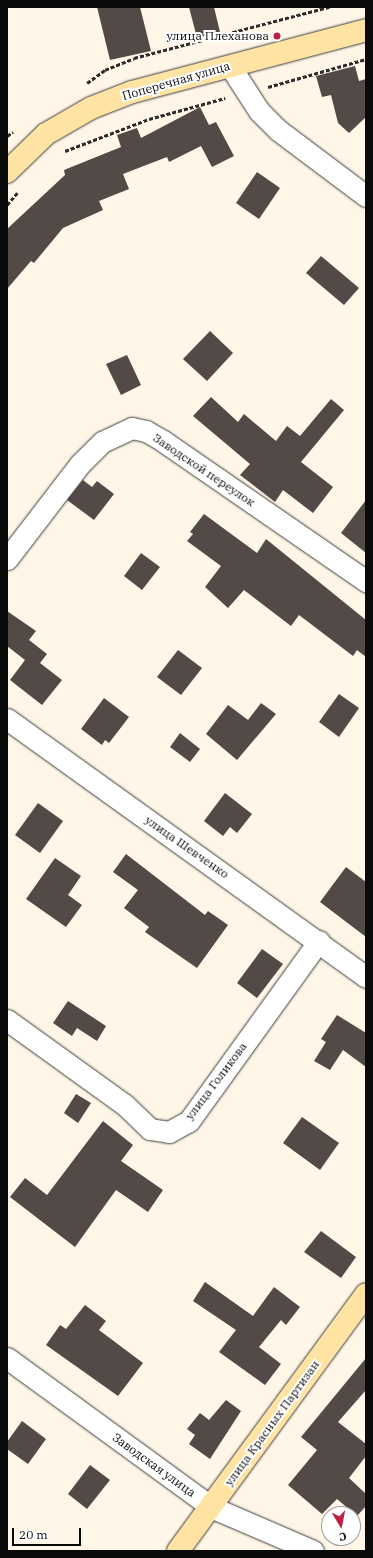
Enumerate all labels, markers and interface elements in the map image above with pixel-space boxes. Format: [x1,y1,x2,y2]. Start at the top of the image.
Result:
place label: улица Плеханова [166,29,269,43]
marker: улица Плеханова [272,31,282,41]
street label: Поперечная улица [120,59,232,103]
street label: Заводской переулок [150,431,258,509]
street label: улица Шевченко [142,813,232,881]
street label: улица Голикова [182,1039,250,1123]
street label: улица Красных Партизан [222,1357,322,1489]
street label: Заводская улица [110,1430,198,1500]
north arrow [321,1506,361,1546]
scale bar [14,1520,83,1546]
text: 20 m [19,1527,48,1542]
text: С [338,1529,348,1544]

